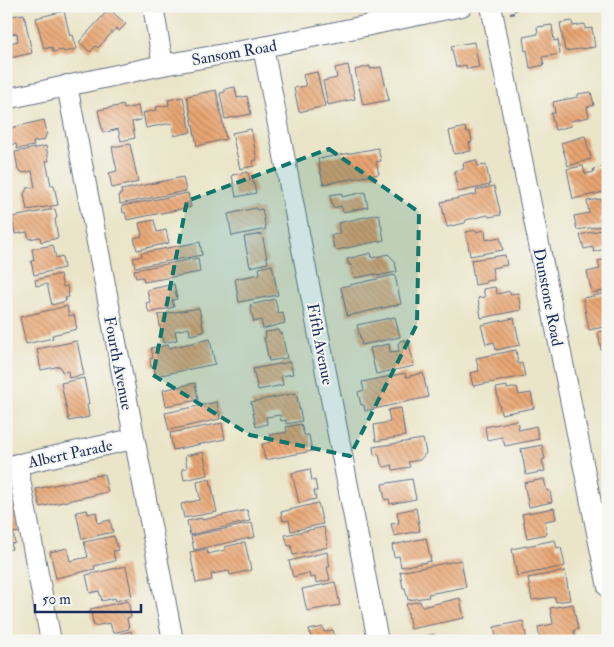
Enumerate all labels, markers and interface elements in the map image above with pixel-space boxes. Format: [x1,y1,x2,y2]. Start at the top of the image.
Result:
street label: Sansom Road [190,36,278,70]
street label: Dunstone Road [529,246,567,348]
street label: Fifth Avenue [302,302,338,387]
street label: Fourth Avenue [99,315,137,412]
street label: Albert Parade [25,435,115,473]
scale bar [35,582,141,614]
text: 50 m [42,590,71,609]

